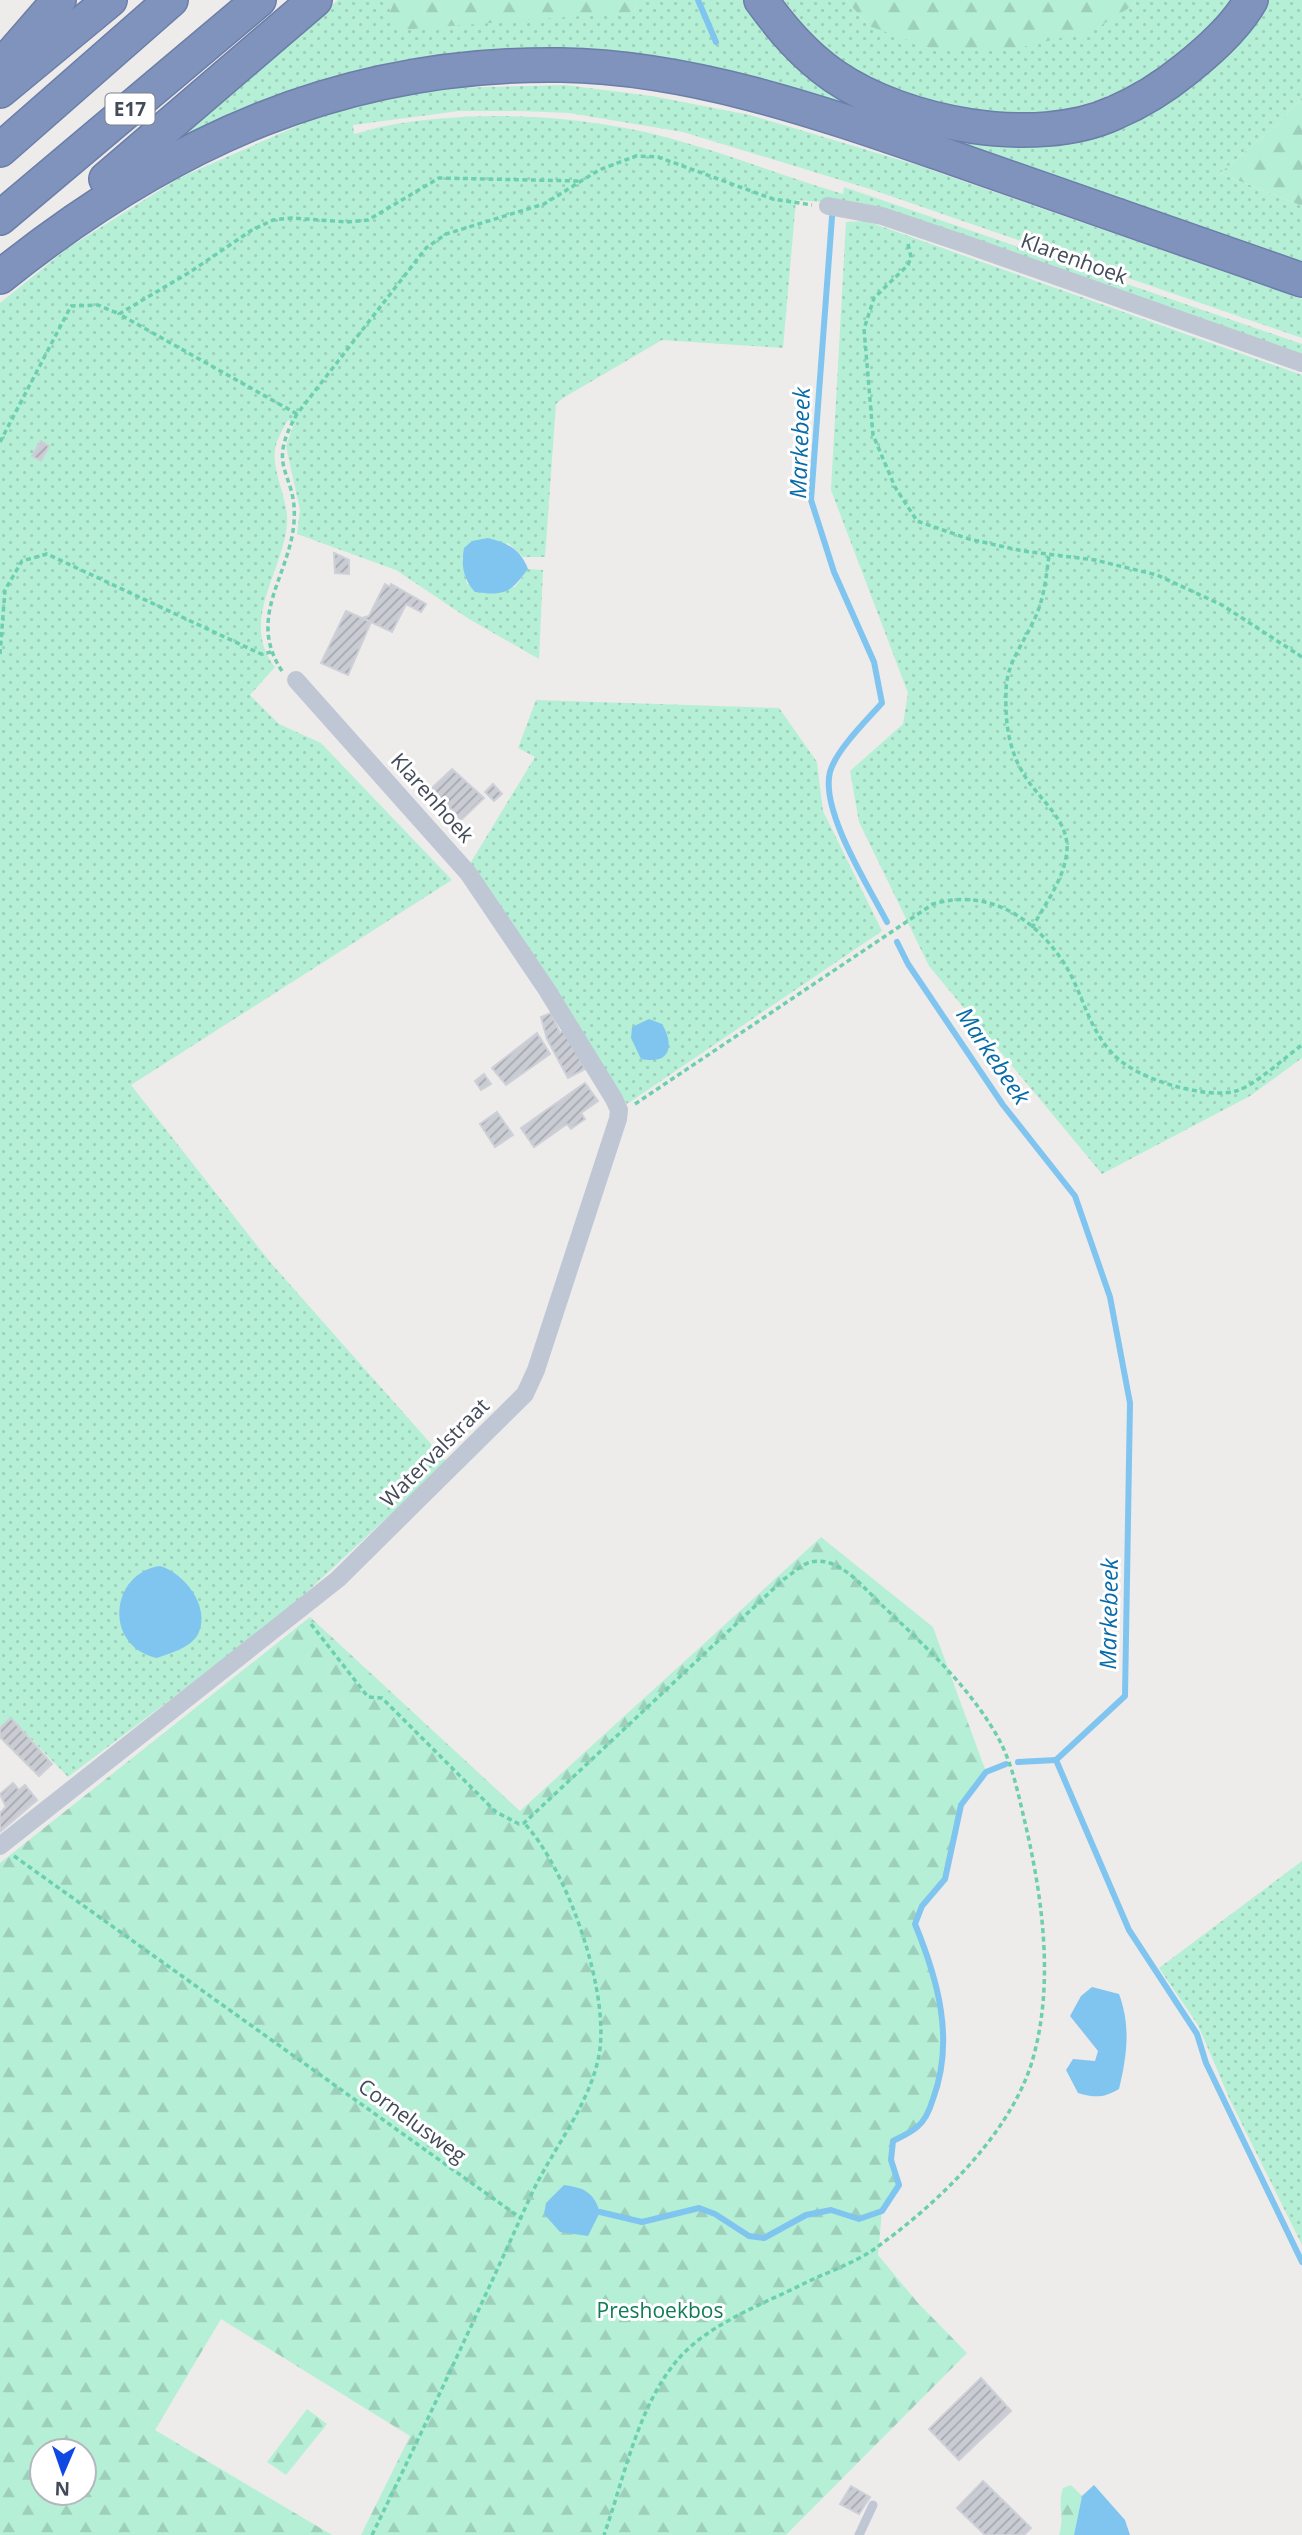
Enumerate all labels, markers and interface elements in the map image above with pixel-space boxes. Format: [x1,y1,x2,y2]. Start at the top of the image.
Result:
road number: E17 [106,94,154,124]
street label: Klarenhoek [1017,226,1131,290]
water label: Markebeek [781,386,817,499]
street label: Klarenhoek [385,747,480,848]
water label: Markebeek [949,1000,1039,1111]
street label: Watervalstraat [374,1392,495,1513]
water label: Markebeek [1091,1557,1125,1670]
street label: Cornelusweg [353,2072,472,2169]
park label: Preshoekbos [597,2296,723,2324]
north arrow [28,2437,98,2507]
text: N [54,2476,71,2502]

